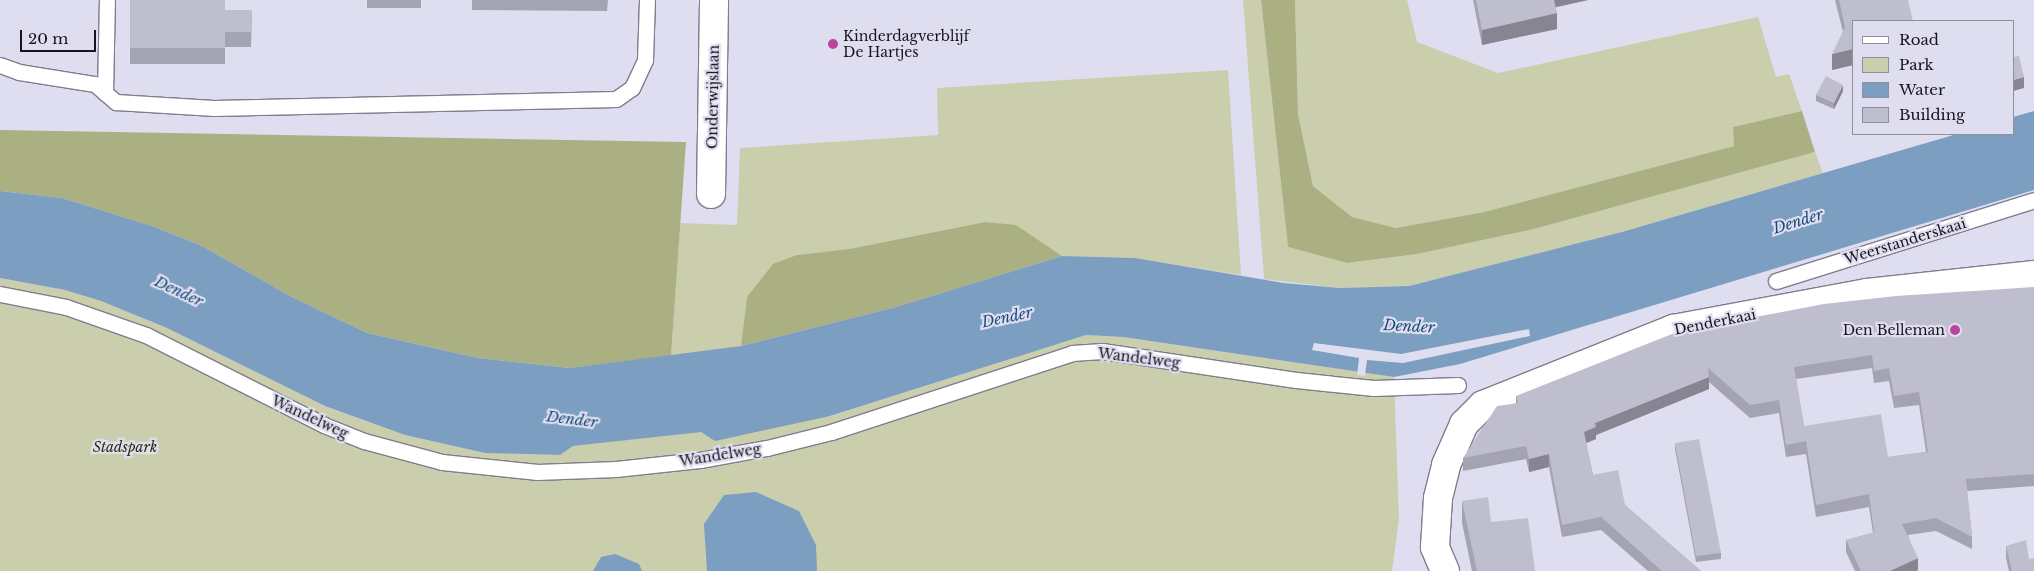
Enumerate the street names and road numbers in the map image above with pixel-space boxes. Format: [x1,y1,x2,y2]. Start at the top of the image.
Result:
street label: Onderwijslaan [704,45,722,149]
street label: Weerstanderskaai [1842,214,1968,268]
street label: Denderkaai [1673,306,1757,338]
street label: Wandelweg [1097,345,1181,371]
street label: Wandelweg [269,392,351,442]
street label: Wandelweg [678,440,762,470]

